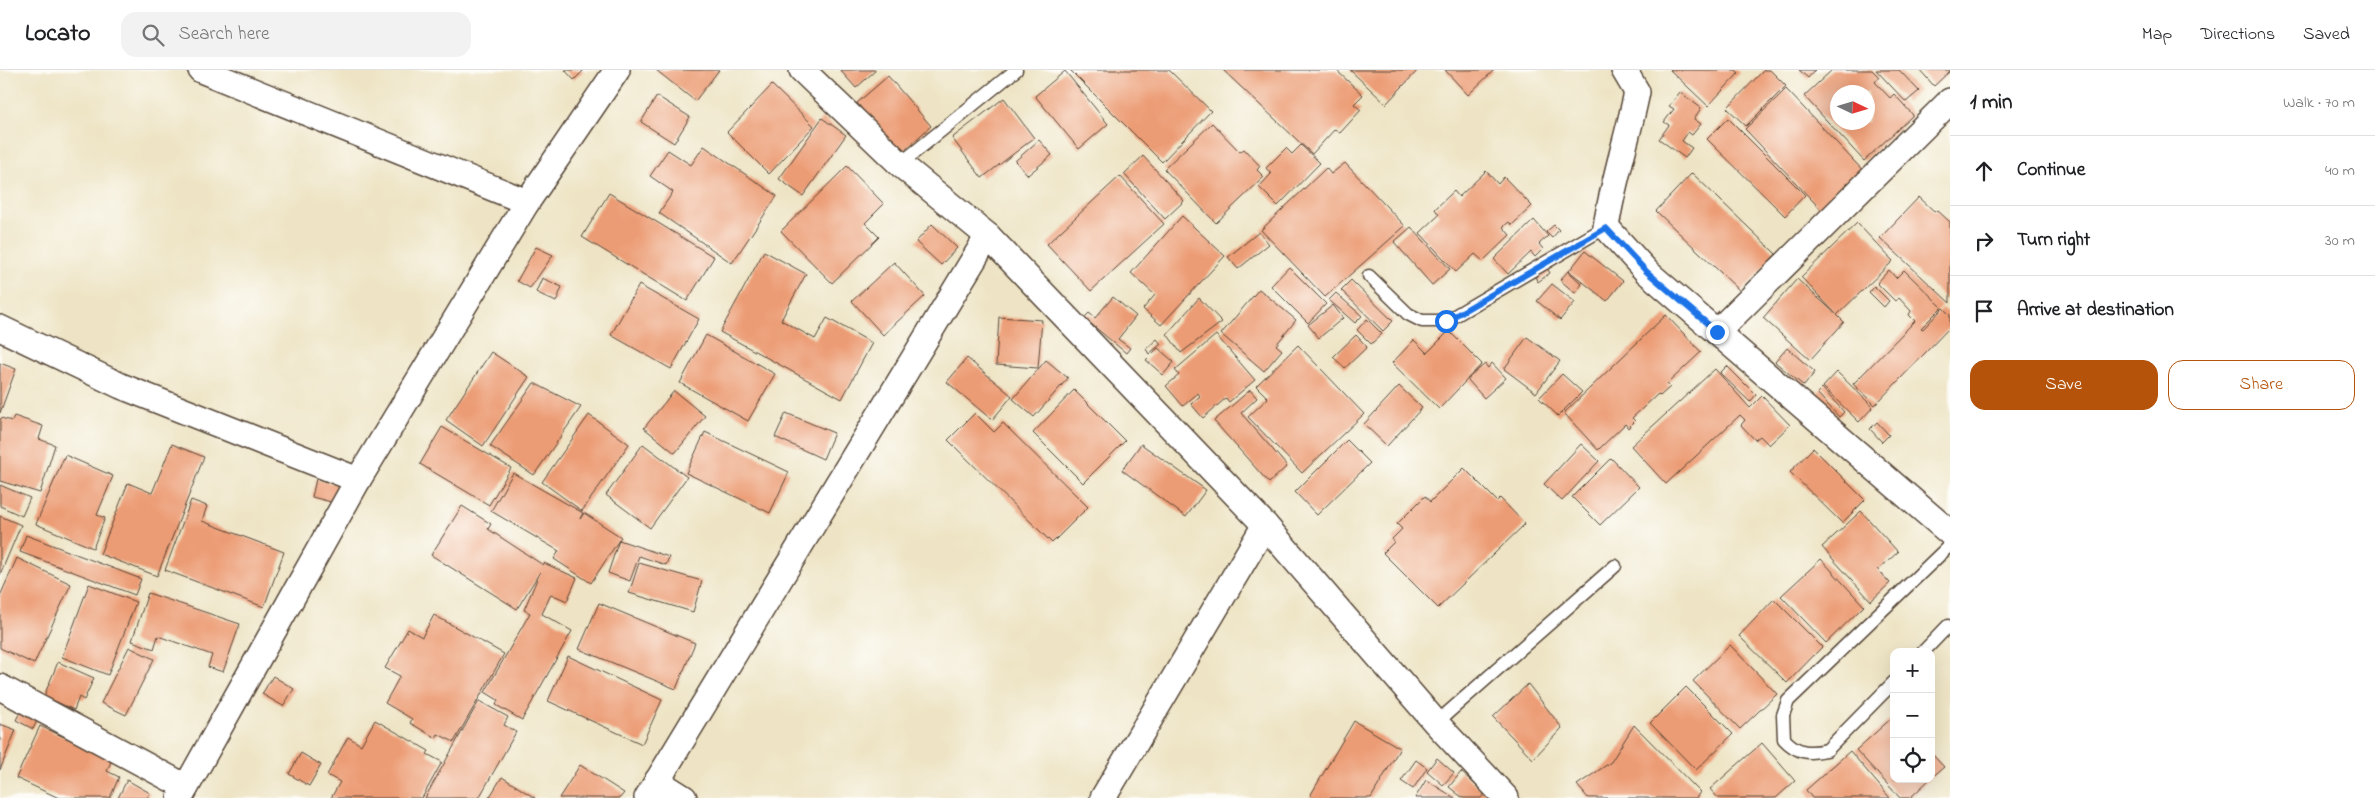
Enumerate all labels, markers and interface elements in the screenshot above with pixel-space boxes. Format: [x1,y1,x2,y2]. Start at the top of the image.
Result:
search box [121,12,471,57]
text: Locato [25,17,91,52]
icon: search [139,21,167,49]
text: Search here [179,21,270,48]
text: Map [2142,22,2172,48]
text: Directions [2200,22,2275,48]
text: Saved [2303,22,2350,48]
north arrow [1830,85,1875,130]
text: 1 min [1970,88,2012,118]
text: Walk · 70 m [2283,91,2355,115]
icon: ahead [1970,157,1998,185]
text: Continue [2017,157,2085,184]
text: 40 m [2325,159,2355,183]
icon: right [1970,227,1998,255]
text: Turn right [2017,227,2090,254]
text: 30 m [2325,229,2355,253]
icon: arrive [1970,297,1998,325]
text: Arrive at destination [2017,297,2174,324]
route start [1435,310,1458,333]
route end [1706,321,1729,344]
button: Save [1970,360,2158,410]
button: Share [2168,360,2355,410]
map controls [1890,648,1935,783]
button: + [1890,648,1935,693]
button: − [1890,693,1935,738]
button: locate [1890,738,1935,783]

